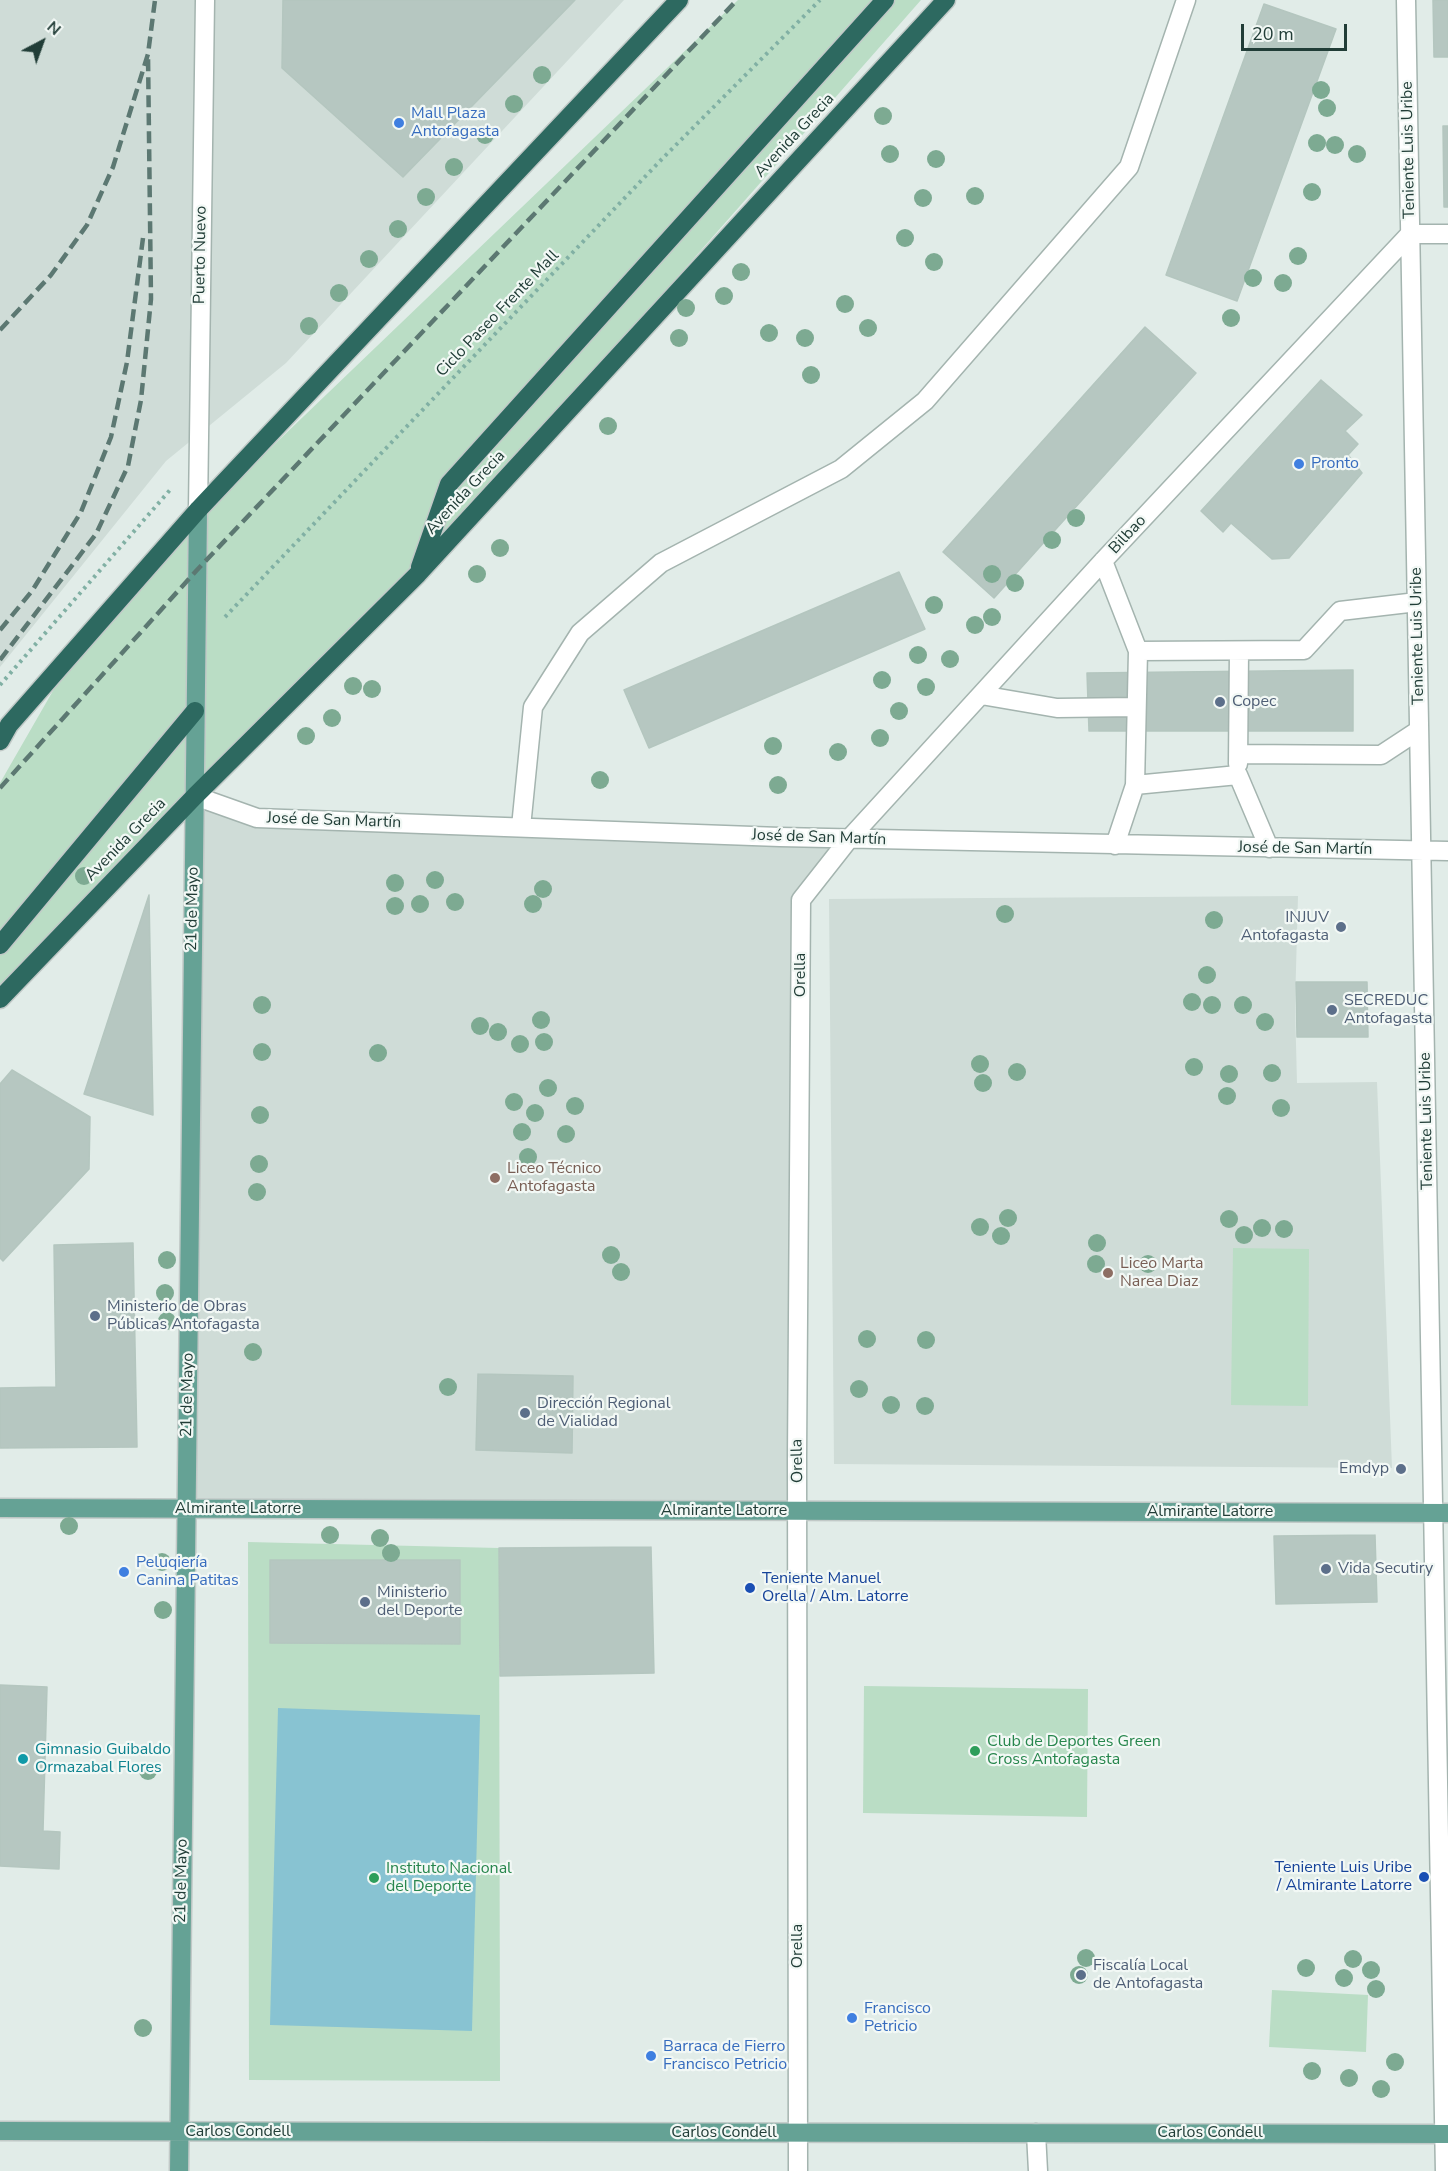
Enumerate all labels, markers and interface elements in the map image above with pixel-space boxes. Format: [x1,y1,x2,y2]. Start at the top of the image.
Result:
north arrow [12,12,72,72]
scale bar [1244,12,1350,50]
text: N [42,16,66,41]
text: 20 m [1252,22,1294,46]
street label: Teniente Luis Uribe [1398,81,1420,219]
street label: Avenida Grecia [751,90,839,182]
place label: Mall Plaza Antofagasta [411,104,499,142]
marker: Mall Plaza Antofagasta [392,116,406,130]
street label: Puerto Nuevo [191,206,211,304]
street label: Ciclo Paseo Frente Mall [433,247,563,381]
street label: Avenida Grecia [422,447,510,539]
place label: Pronto [1311,454,1359,474]
marker: Pronto [1292,457,1306,471]
street label: Bilbao [1105,512,1151,558]
street label: Teniente Luis Uribe [1407,567,1429,705]
place label: Copec [1232,692,1276,712]
marker: Copec [1213,695,1227,709]
street label: Avenida Grecia [82,795,170,885]
street label: José de San Martín [266,809,402,833]
street label: José de San Martín [751,826,887,850]
street label: José de San Martín [1238,838,1372,860]
street label: 21 de Mayo [183,867,203,951]
place label: INJUV Antofagasta [1241,908,1329,946]
marker: INJUV Antofagasta [1334,920,1348,934]
street label: Orella [791,953,811,997]
place label: SECREDUC Antofagasta [1344,991,1432,1029]
marker: SECREDUC Antofagasta [1325,1003,1339,1017]
street label: Teniente Luis Uribe [1416,1052,1438,1190]
place label: Liceo Técnico Antofagasta [507,1159,601,1197]
marker: Liceo Técnico Antofagasta [488,1171,502,1185]
place label: Liceo Marta Narea Diaz [1120,1254,1204,1292]
marker: Liceo Marta Narea Diaz [1101,1266,1115,1280]
place label: Ministerio de Obras Públicas Antofagasta [107,1297,260,1335]
marker: Ministerio de Obras Públicas Antofagasta [88,1309,102,1323]
street label: 21 de Mayo [178,1353,198,1437]
place label: Dirección Regional de Vialidad [537,1394,671,1432]
marker: Dirección Regional de Vialidad [518,1406,532,1420]
street label: Orella [788,1439,808,1483]
place label: Emdyp [1339,1459,1389,1479]
marker: Emdyp [1394,1462,1408,1476]
street label: Almirante Latorre [175,1499,301,1519]
street label: Almirante Latorre [661,1501,787,1521]
street label: Almirante Latorre [1147,1502,1273,1522]
place label: Peluqiería Canina Patitas [136,1553,239,1591]
place label: Vida Secutiry [1338,1559,1433,1579]
marker: Vida Secutiry [1319,1562,1333,1576]
marker: Peluqiería Canina Patitas [117,1565,131,1579]
place label: Teniente Manuel Orella / Alm. Latorre [762,1569,908,1607]
marker: Teniente Manuel Orella / Alm. Latorre [743,1581,757,1595]
place label: Ministerio del Deporte [377,1583,462,1621]
marker: Ministerio del Deporte [358,1595,372,1609]
place label: Club de Deportes Green Cross Antofagasta [987,1732,1161,1770]
place label: Gimnasio Guibaldo Ormazabal Flores [35,1740,171,1778]
marker: Club de Deportes Green Cross Antofagasta [968,1744,982,1758]
marker: Gimnasio Guibaldo Ormazabal Flores [16,1752,30,1766]
street label: 21 de Mayo [172,1839,192,1923]
place label: Teniente Luis Uribe / Almirante Latorre [1275,1858,1412,1896]
place label: Instituto Nacional del Deporte [386,1859,512,1897]
marker: Teniente Luis Uribe / Almirante Latorre [1417,1870,1431,1884]
marker: Instituto Nacional del Deporte [367,1871,381,1885]
street label: Orella [788,1924,808,1968]
place label: Fiscalía Local de Antofagasta [1093,1956,1203,1994]
marker: Fiscalía Local de Antofagasta [1074,1968,1088,1982]
place label: Francisco Petricio [864,1999,931,2037]
marker: Francisco Petricio [845,2011,859,2025]
place label: Barraca de Fierro Francisco Petricio [663,2037,787,2075]
marker: Barraca de Fierro Francisco Petricio [644,2049,658,2063]
street label: Carlos Condell [185,2122,291,2142]
street label: Carlos Condell [671,2123,777,2143]
street label: Carlos Condell [1157,2123,1263,2143]

